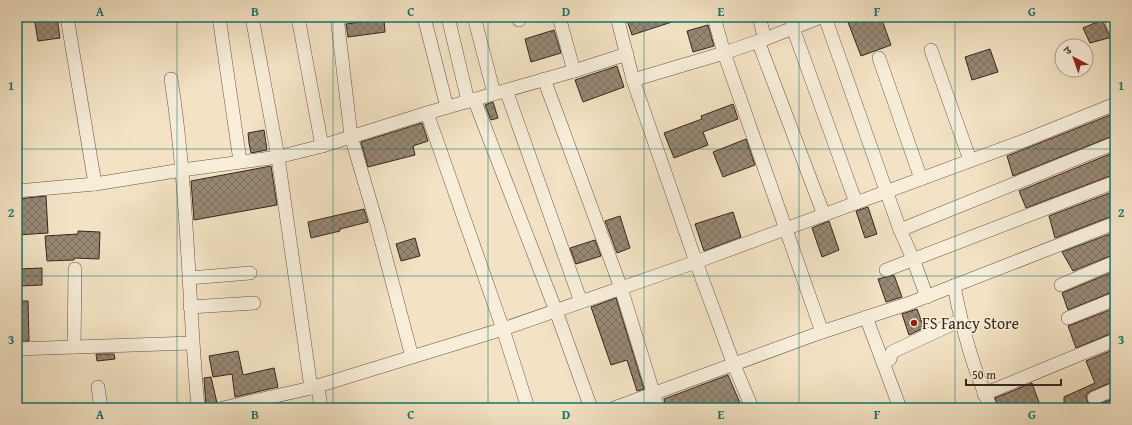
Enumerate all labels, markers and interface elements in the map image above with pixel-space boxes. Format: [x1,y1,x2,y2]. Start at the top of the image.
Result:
text: A [96,2,105,21]
text: B [251,2,259,21]
text: C [407,2,415,21]
text: D [562,2,570,21]
text: E [718,2,725,21]
text: F [874,2,881,21]
text: G [1028,2,1036,21]
north arrow [1054,38,1094,78]
text: उ [1059,42,1076,59]
text: 1 [8,76,14,95]
text: 1 [1118,76,1124,95]
text: 2 [8,203,15,222]
text: 2 [1118,203,1125,222]
place label: FS Fancy Store [922,311,1019,335]
marker: FS Fancy Store [909,318,919,328]
text: 3 [8,330,14,349]
text: 3 [1118,330,1124,349]
scale bar [966,361,1061,387]
text: 50 m [972,366,996,383]
text: A [96,405,105,424]
text: B [251,405,259,424]
text: C [407,405,415,424]
text: D [562,405,570,424]
text: E [718,405,725,424]
text: F [874,405,881,424]
text: G [1028,405,1036,424]

